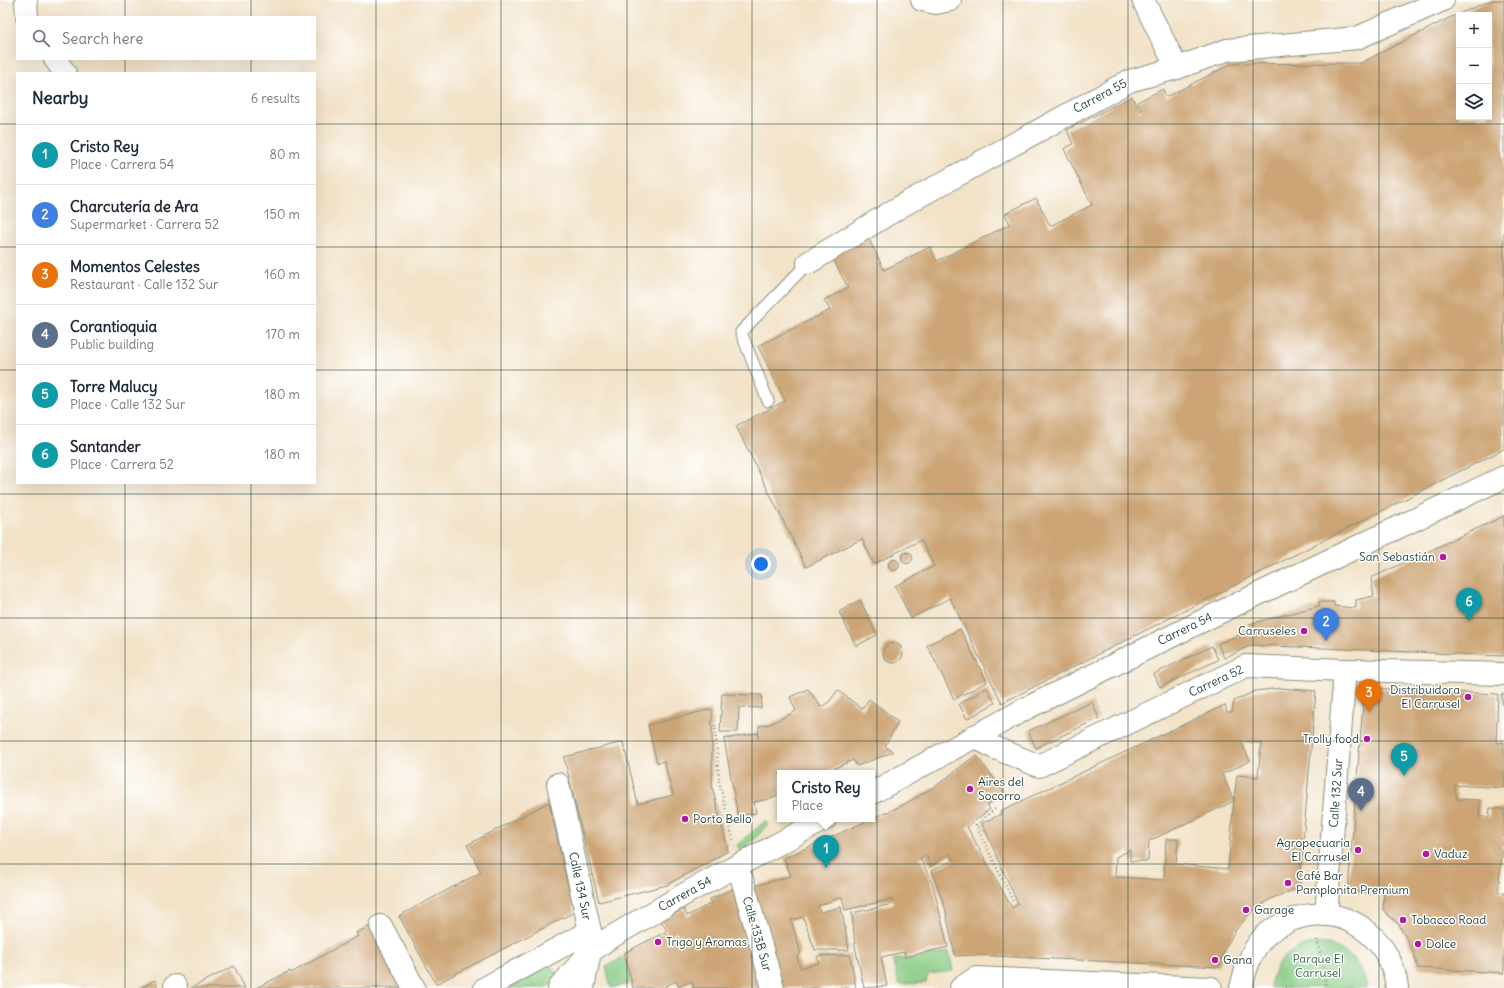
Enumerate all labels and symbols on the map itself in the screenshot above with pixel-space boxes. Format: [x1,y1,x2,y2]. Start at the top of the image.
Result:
street label: Carrera 55 [1070,75,1129,116]
place label: San Sebastián [1359,549,1435,564]
marker: San Sebastián [1438,552,1448,562]
your location [751,554,771,574]
pin: 6 [1456,588,1482,621]
pin: 2 [1313,608,1339,641]
street label: Carrera 54 [1155,609,1215,648]
place label: Carruseles [1238,623,1296,638]
marker: Carruseles [1299,626,1309,636]
street label: Carrera 52 [1186,661,1246,700]
pin: 3 [1356,679,1382,712]
place label: Distribuidora El Carrusel [1390,682,1460,711]
marker: Distribuidora El Carrusel [1463,692,1473,702]
place label: Trolly food [1303,731,1359,746]
marker: Trolly food [1362,734,1372,744]
pin: 5 [1391,743,1417,776]
street label: Calle 132 Sur [1326,758,1345,828]
place label: Aires del Socorro [978,774,1024,803]
pin: 4 [1348,778,1374,811]
marker: Aires del Socorro [965,784,975,794]
place label: Porto Bello [693,811,752,826]
marker: Porto Bello [680,814,690,824]
pin: 1 [813,835,839,868]
place label: Agropecuaría El Carrusel [1276,835,1350,864]
marker: Agropecuaría El Carrusel [1353,845,1363,855]
place label: Vaduz [1434,846,1468,861]
marker: Vaduz [1421,849,1431,859]
street label: Calle 134 Sur [566,850,595,921]
place label: Café Bar Pamplonita Premium [1296,868,1409,897]
street label: Carrera 54 [655,873,714,914]
marker: Café Bar Pamplonita Premium [1283,878,1293,888]
street label: Calle 133B Sur [740,895,775,973]
place label: Garage [1254,902,1294,917]
marker: Garage [1241,905,1251,915]
place label: Tobacco Road [1411,912,1486,927]
marker: Tobacco Road [1398,915,1408,925]
place label: Trigo y Aromas [666,934,747,949]
place label: Dolce [1426,936,1456,951]
marker: Trigo y Aromas [653,937,663,947]
marker: Dolce [1413,939,1423,949]
park label: Parque El Carrusel [1292,951,1344,980]
place label: Gana [1223,952,1252,967]
marker: Gana [1210,955,1220,965]

